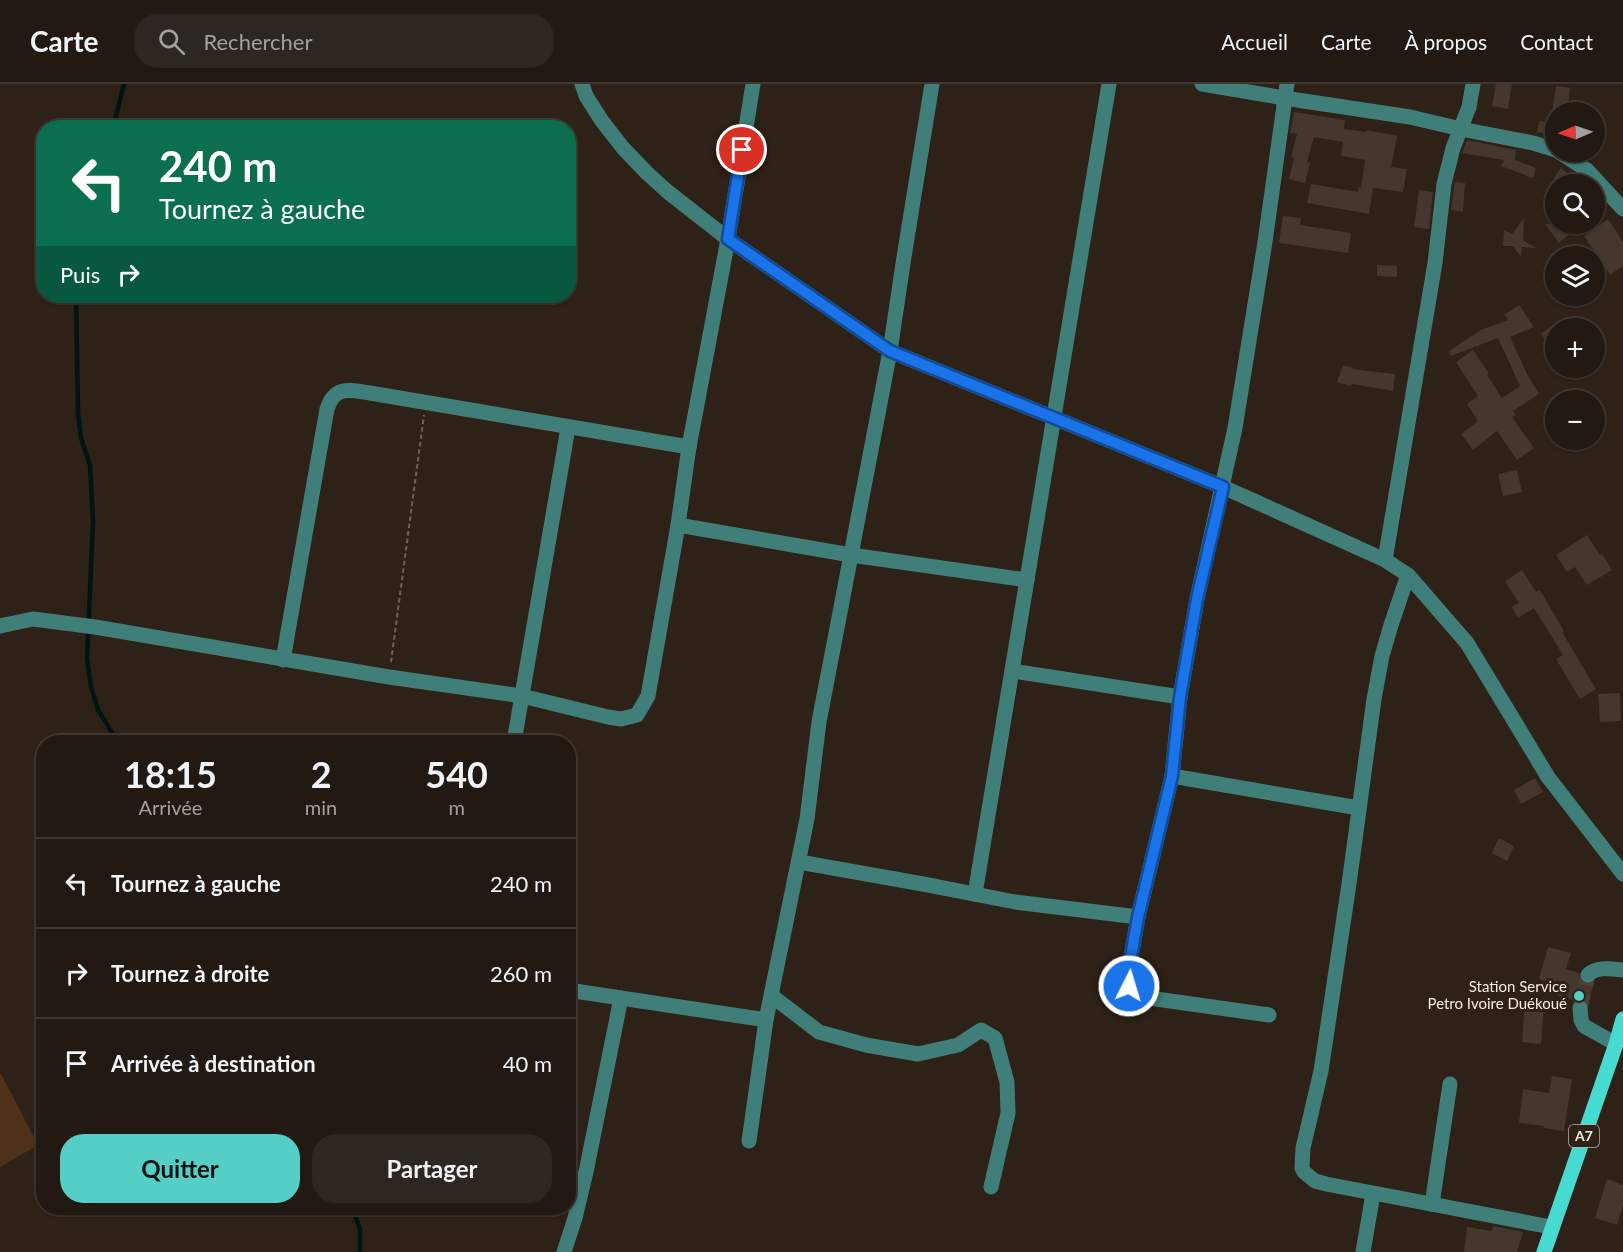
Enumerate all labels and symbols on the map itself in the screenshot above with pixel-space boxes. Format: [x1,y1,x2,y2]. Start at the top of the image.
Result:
north arrow [1545,102,1605,162]
pin [716,124,767,175]
position arrow [1097,954,1161,1018]
place label: Station Service Petro Ivoire Duékoué [1428,977,1567,1012]
marker: Station Service Petro Ivoire Duékoué [1572,989,1586,1003]
road number: A7 [1569,1125,1599,1147]

